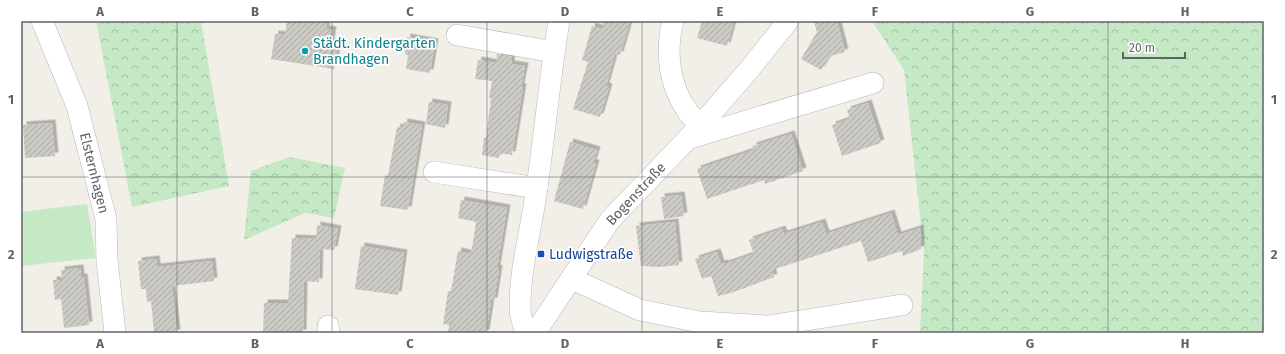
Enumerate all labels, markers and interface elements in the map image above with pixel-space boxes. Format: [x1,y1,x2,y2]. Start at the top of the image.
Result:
text: A [95,4,104,19]
text: B [251,4,259,19]
text: C [406,4,414,19]
text: D [561,4,570,19]
text: E [717,4,724,19]
text: F [872,4,879,19]
text: G [1026,4,1034,19]
text: H [1181,4,1189,19]
scale bar [1123,34,1185,60]
place label: Städt. Kindergarten Brandhagen [313,35,436,68]
text: 20 m [1129,41,1155,55]
marker: Städt. Kindergarten Brandhagen [300,46,310,56]
text: 1 [8,92,14,107]
text: 1 [1271,92,1277,107]
street label: Elsternhagen [76,131,112,215]
street label: Bogenstraße [603,159,669,229]
place label: Ludwigstraße [549,246,634,263]
text: 2 [8,247,15,262]
text: 2 [1271,247,1278,262]
marker: Ludwigstraße [536,249,546,259]
text: A [95,336,104,351]
text: B [251,336,259,351]
text: C [406,336,414,351]
text: D [561,336,570,351]
text: E [717,336,724,351]
text: F [872,336,879,351]
text: G [1026,336,1034,351]
text: H [1181,336,1189,351]

